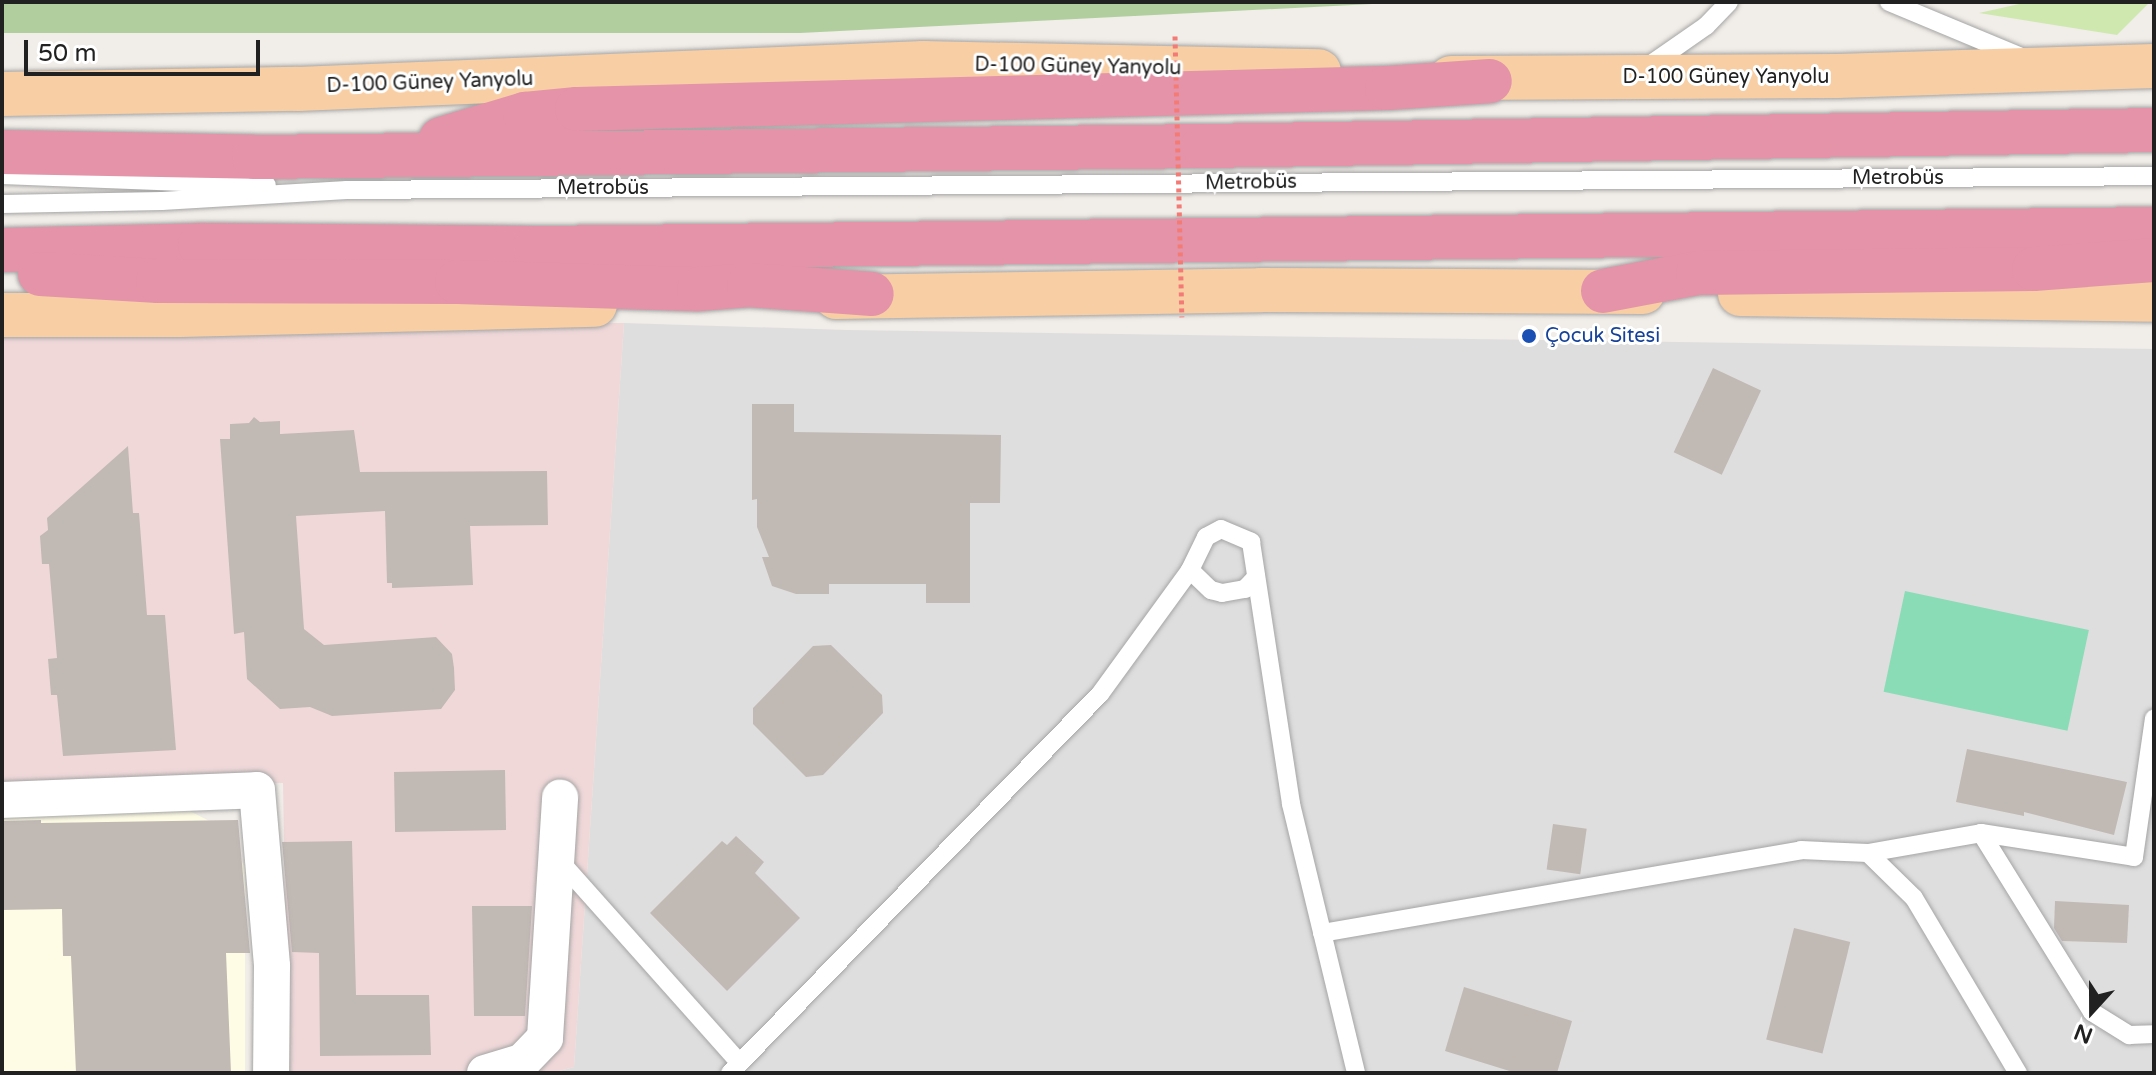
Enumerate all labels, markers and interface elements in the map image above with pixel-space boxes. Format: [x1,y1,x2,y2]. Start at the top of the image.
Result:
scale bar [28,24,264,74]
text: 50 m [38,39,96,68]
street label: D-100 Güney Yanyolu [974,53,1182,81]
street label: D-100 Güney Yanyolu [1622,65,1830,89]
street label: D-100 Güney Yanyolu [326,67,534,99]
street label: Metrobüs [1852,166,1944,190]
street label: Metrobüs [1205,170,1297,196]
street label: Metrobüs [557,176,649,200]
place label: Çocuk Sitesi [1545,324,1660,348]
marker: Çocuk Sitesi [1520,327,1538,345]
north arrow [2052,971,2132,1051]
text: N [2070,1018,2096,1049]

